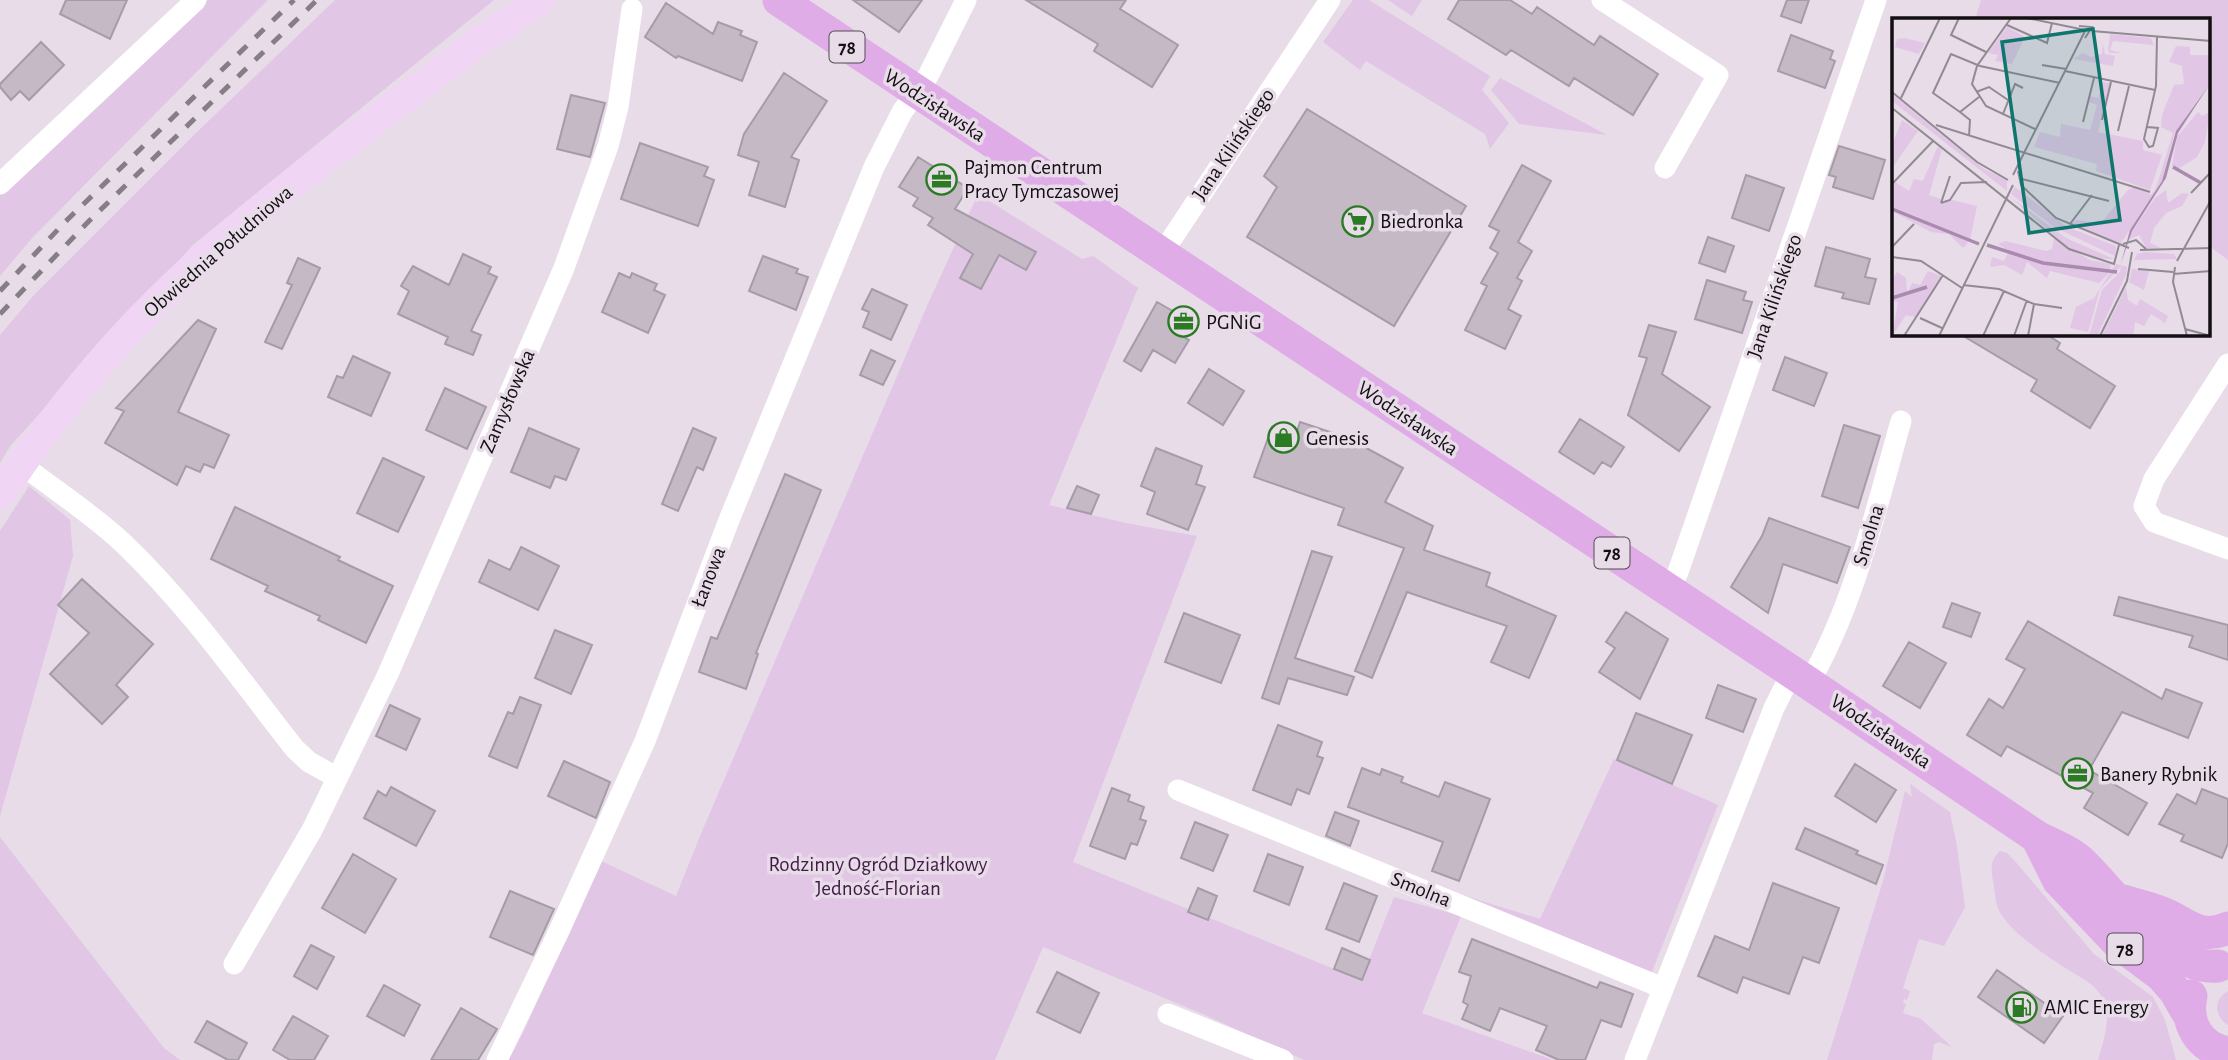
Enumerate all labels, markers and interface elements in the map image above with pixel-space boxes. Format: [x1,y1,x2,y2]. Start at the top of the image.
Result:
inset map [1892,18,2210,336]
road number: 78 [830,32,864,62]
street label: Wodzisławska [880,65,989,146]
street label: Jana Kilińskiego [1188,85,1278,204]
place label: Pajmon Centrum Pracy Tymczasowej [964,157,1119,202]
office icon: Pajmon Centrum Pracy Tymczasowej [924,162,958,196]
street label: Obwiednia Południowa [140,181,297,321]
supermarket icon: Biedronka [1340,204,1374,238]
place label: Biedronka [1380,211,1464,232]
street label: Jana Kilińskiego [1743,231,1806,361]
office icon: PGNiG [1166,305,1200,339]
place label: PGNiG [1206,312,1262,333]
street label: Zamysłowska [476,346,539,456]
street label: Wodzisławska [1354,377,1462,460]
shop icon: Genesis [1266,421,1300,455]
place label: Genesis [1306,428,1369,449]
street label: Smolna [1849,502,1888,568]
road number: 78 [1594,538,1630,568]
street label: Łanowa [687,544,730,610]
street label: Wodzisławska [1827,690,1935,773]
office icon: Banery Rybnik [2060,757,2094,791]
place label: Banery Rybnik [2100,764,2217,785]
park label: Rodzinny Ogród Działkowy Jedność-Florian [768,854,988,899]
street label: Smolna [1388,868,1454,911]
road number: 78 [2108,934,2142,965]
fuel station icon: AMIC Energy [2004,990,2038,1024]
place label: AMIC Energy [2044,997,2149,1018]

